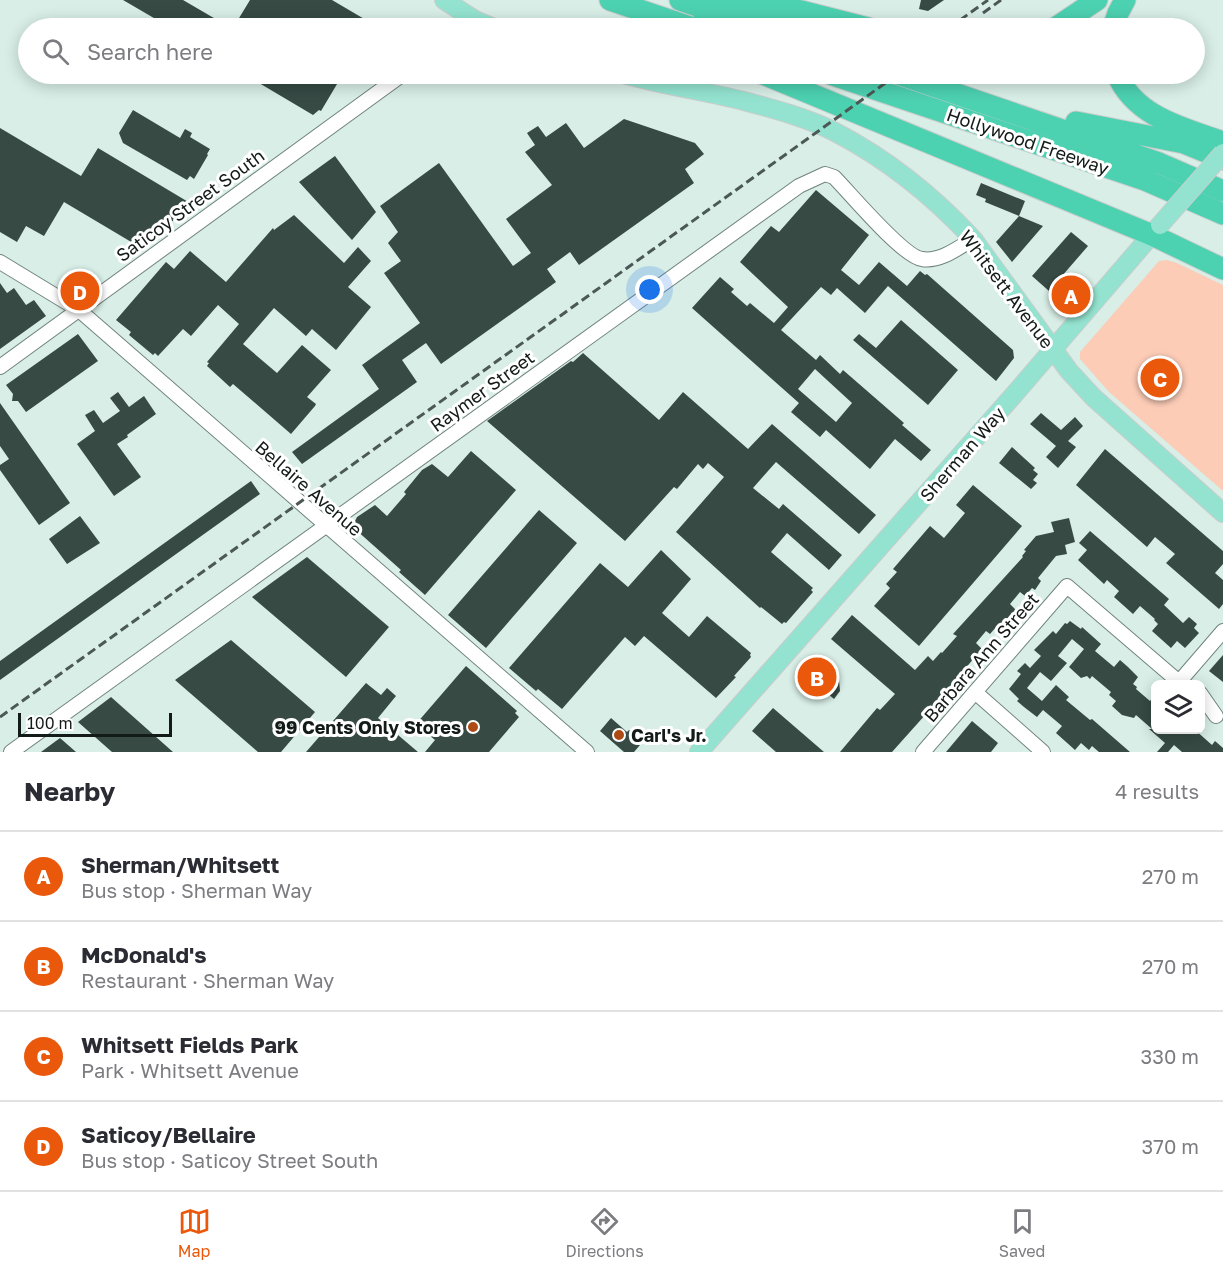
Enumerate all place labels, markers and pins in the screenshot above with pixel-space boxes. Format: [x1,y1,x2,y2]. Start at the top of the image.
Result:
pin: D [60,268,100,314]
pin: A [1052,272,1090,318]
pin: C [1140,356,1180,400]
pin: B [798,654,836,700]
place label: 99 Cents Only Stores [275,716,461,738]
marker: 99 Cents Only Stores [466,720,480,734]
place label: Carl's Jr. [631,724,707,746]
marker: Carl's Jr. [612,728,626,742]

